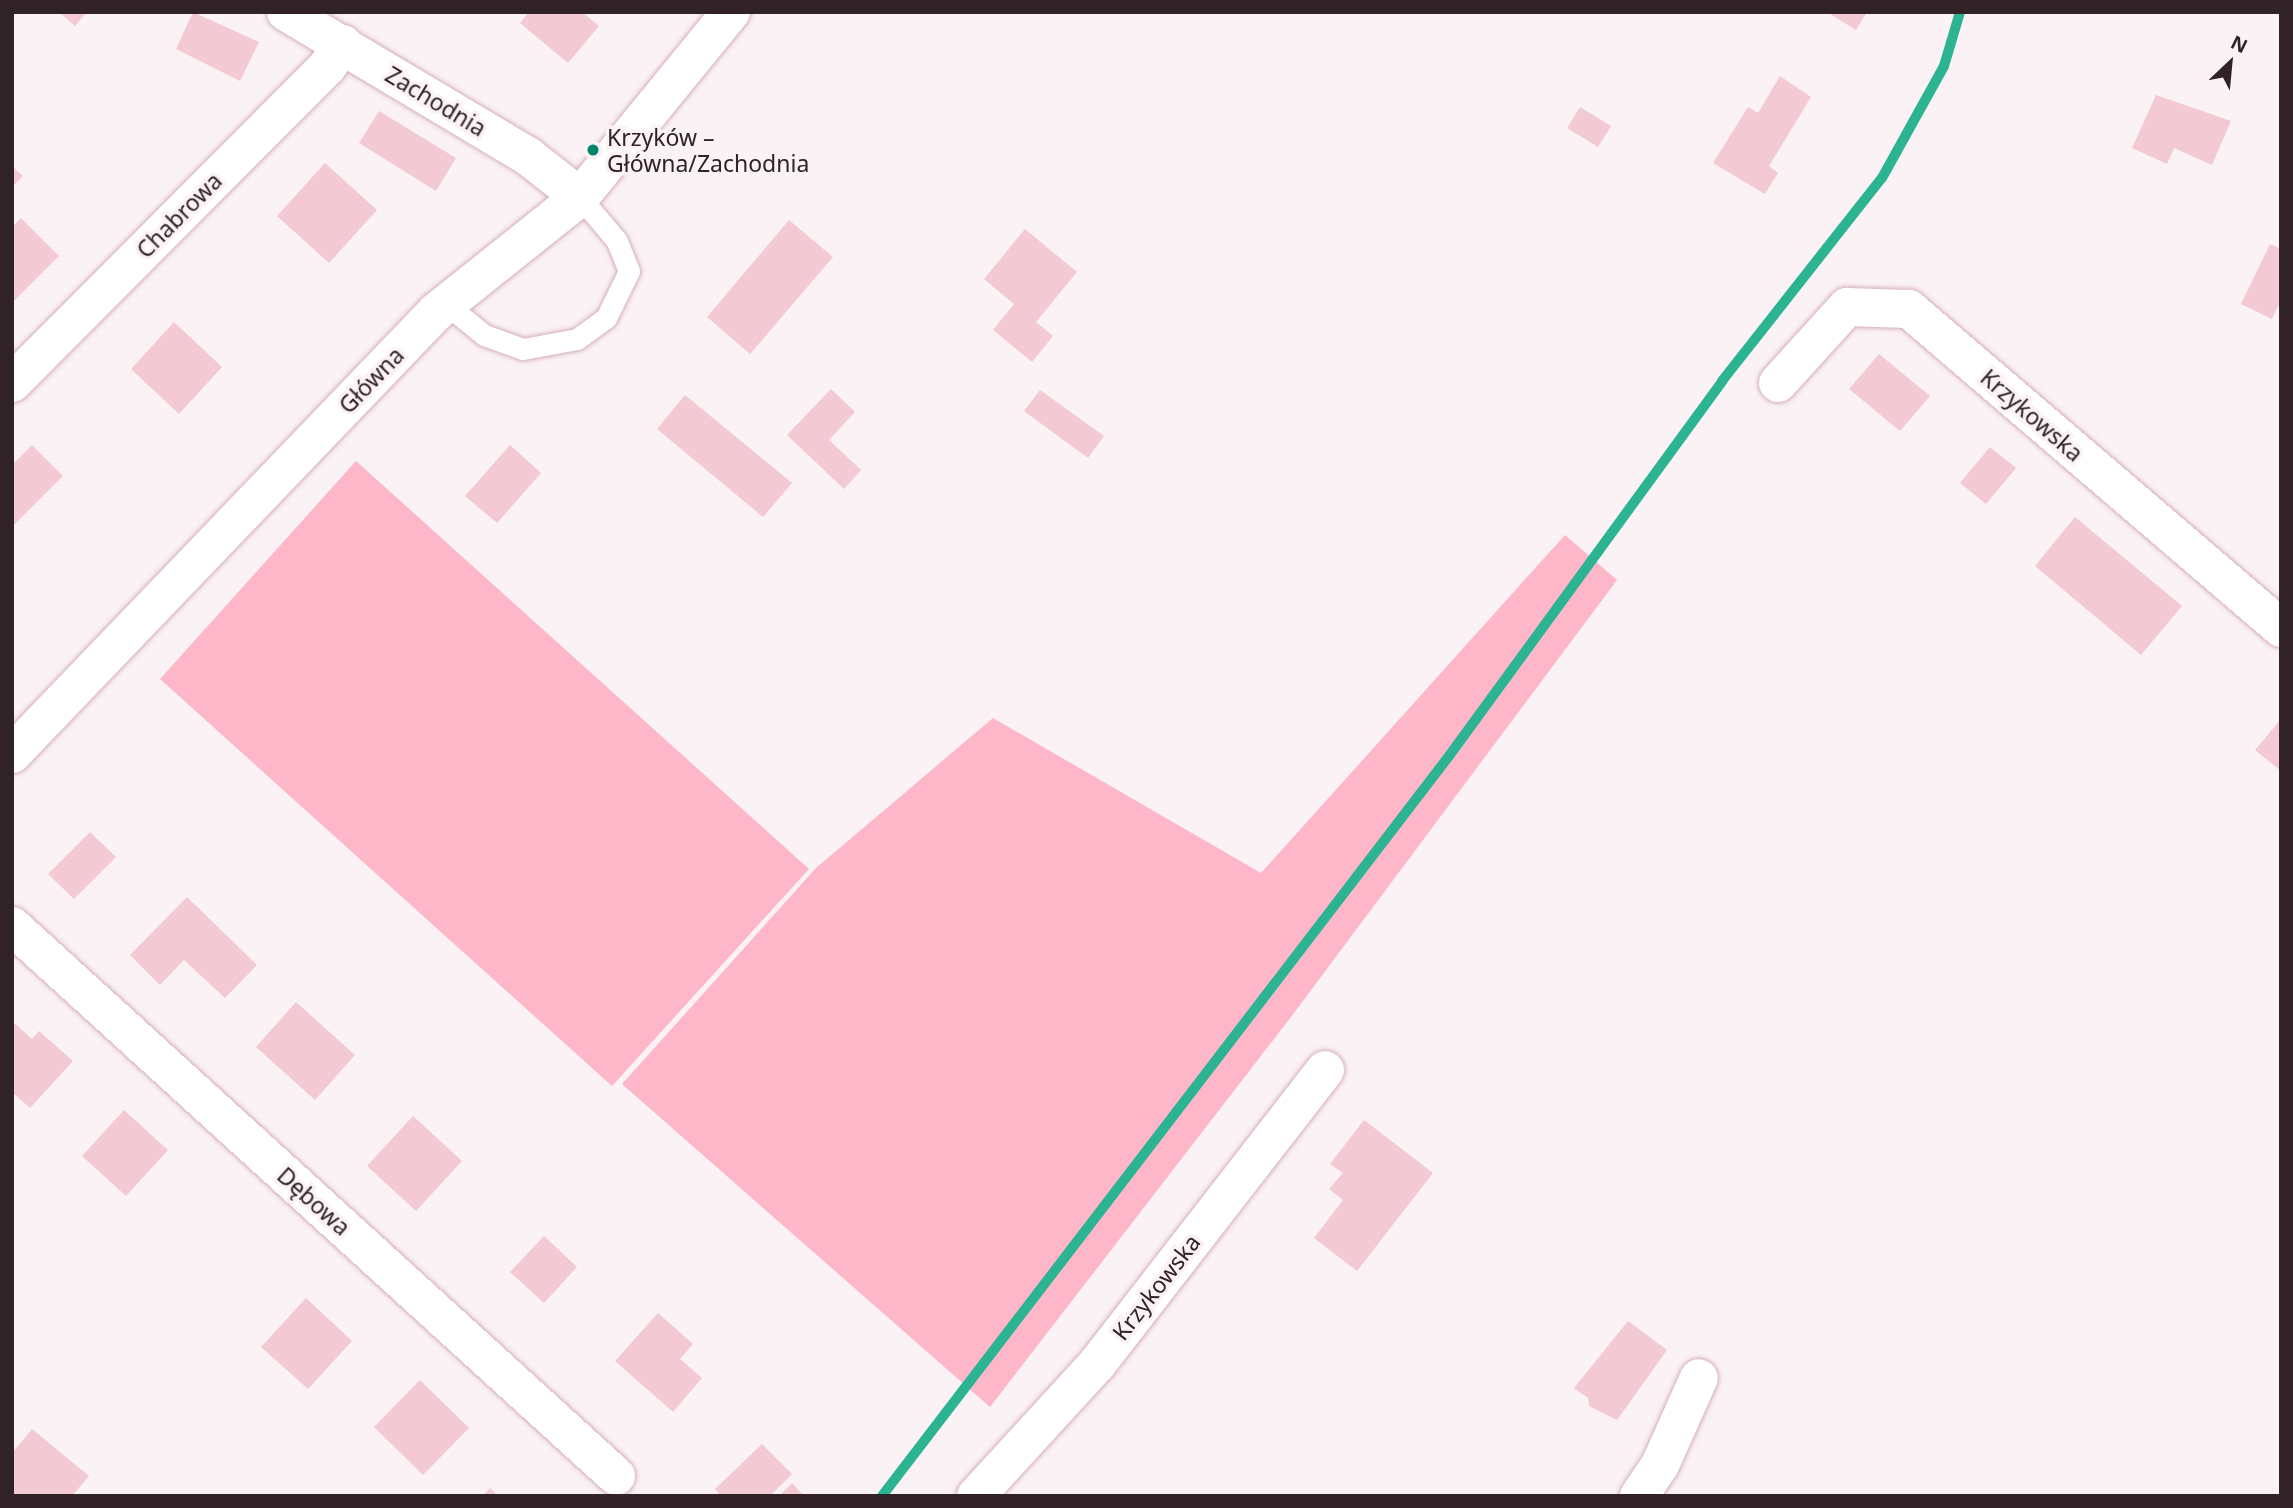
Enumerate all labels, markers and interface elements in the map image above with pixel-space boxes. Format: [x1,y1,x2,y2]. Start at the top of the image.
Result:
north arrow [2195,28,2265,98]
text: N [2227,29,2252,59]
street label: Zachodnia [381,60,491,142]
place label: Krzyków – Główna/Zachodnia [607,123,809,177]
marker: Krzyków – Główna/Zachodnia [585,142,601,158]
street label: Chabrowa [131,167,227,263]
street label: Główna [333,341,409,419]
street label: Krzykowska [1975,363,2089,467]
street label: Dębowa [272,1161,356,1241]
street label: Krzykowska [1106,1229,1206,1345]

